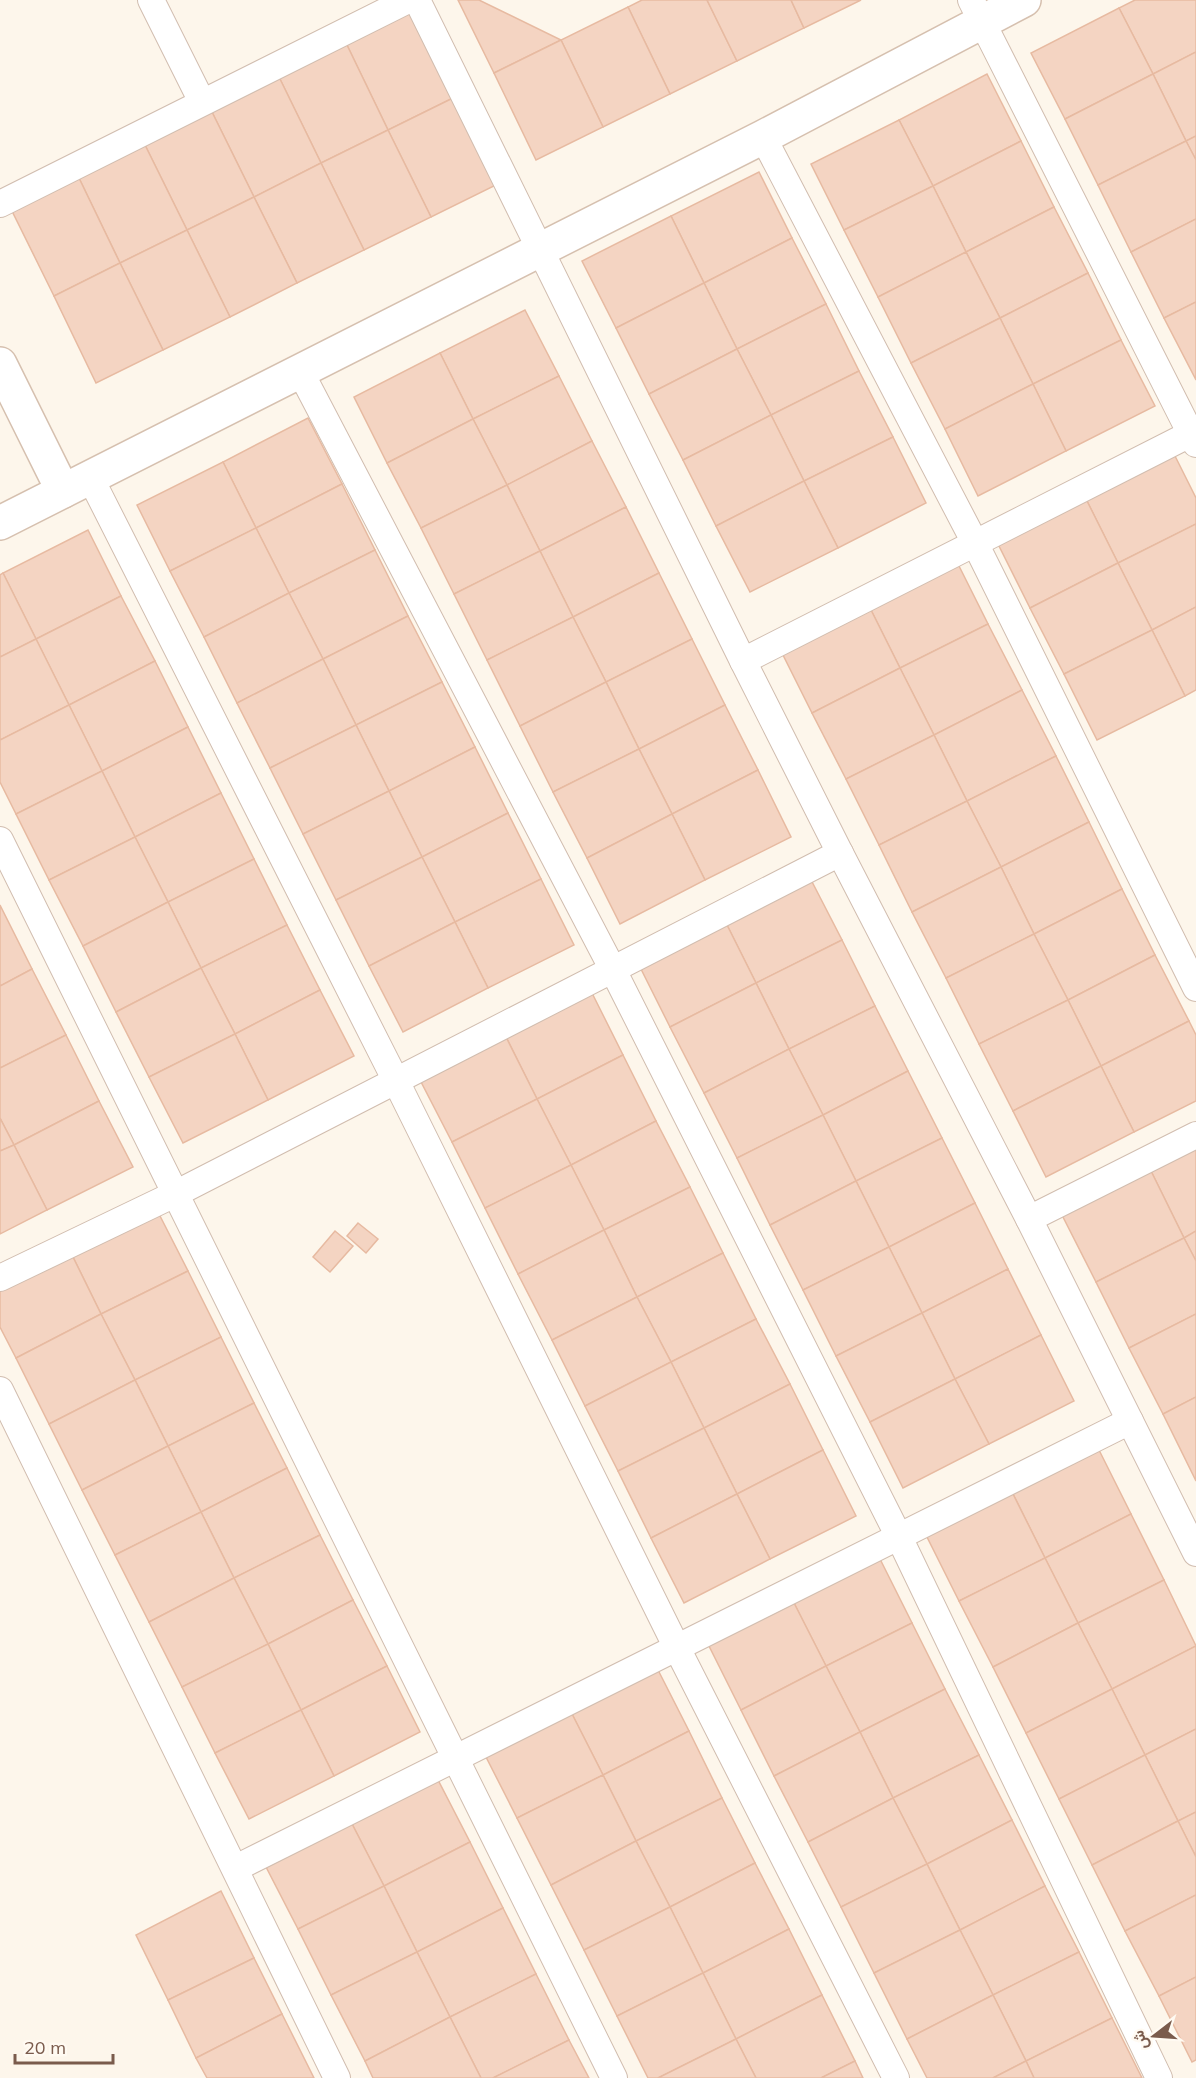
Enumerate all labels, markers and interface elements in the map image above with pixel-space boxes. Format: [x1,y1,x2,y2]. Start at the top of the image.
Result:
north arrow [1124,2006,1184,2066]
scale bar [15,2027,112,2065]
text: ش [1127,2028,1152,2053]
text: 20 m [24,2036,66,2059]

